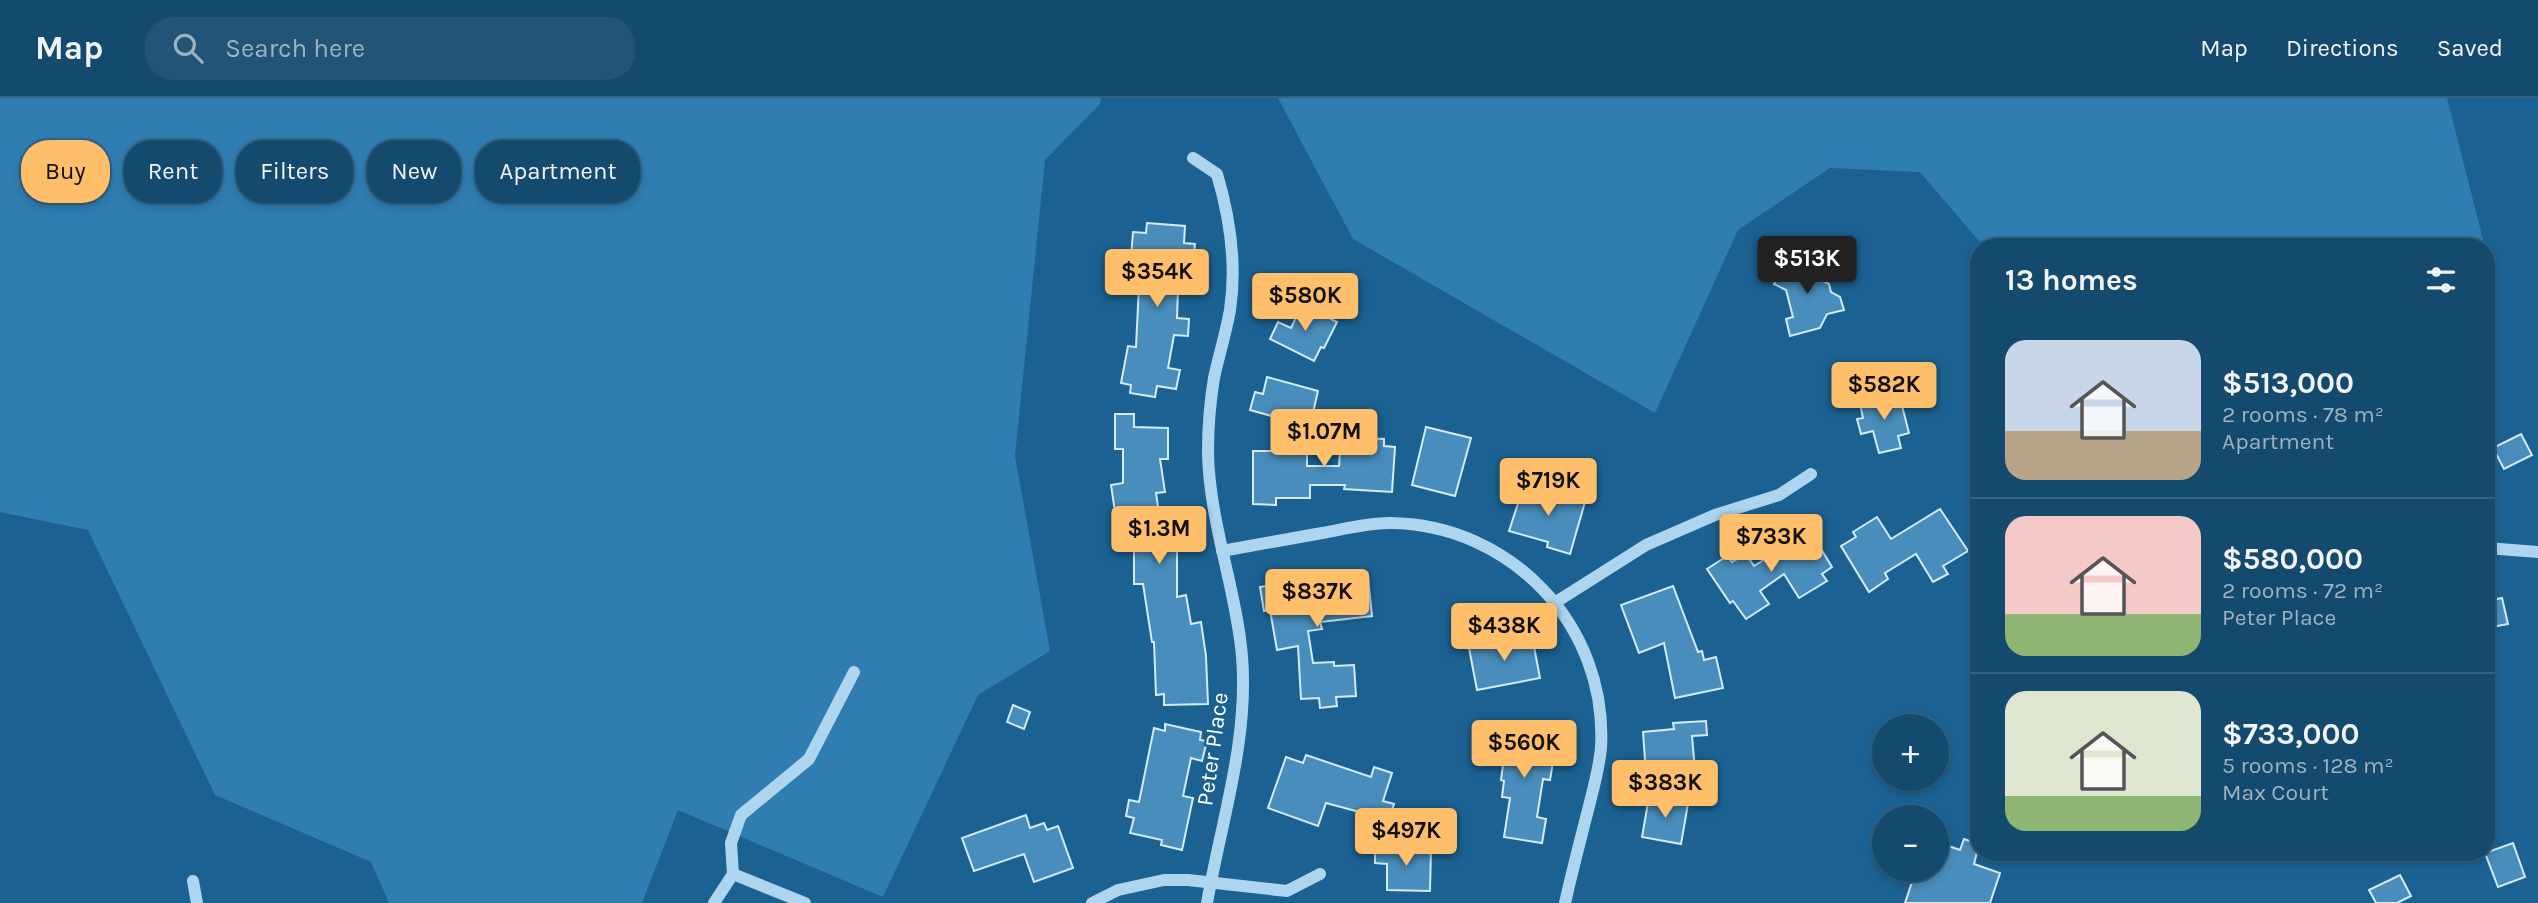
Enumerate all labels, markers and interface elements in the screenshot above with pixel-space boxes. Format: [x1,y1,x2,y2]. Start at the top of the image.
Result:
search box [145,17,635,80]
text: Map [35,29,103,67]
icon: search [169,29,207,67]
text: Search here [225,33,365,64]
text: Map [2200,34,2248,62]
text: Directions [2286,34,2399,62]
text: Saved [2437,34,2503,62]
chip: Buy [21,140,110,203]
chip: Rent [124,140,222,203]
chip: Filters [236,140,353,203]
chip: New [367,140,461,203]
chip: Apartment [475,140,640,203]
pin: $513K [1758,236,1856,296]
text: $513K [1774,245,1840,272]
pin: $354K [1108,250,1206,309]
text: $354K [1121,258,1193,285]
icon: filters [2422,261,2460,299]
text: 13 homes [2005,262,2138,298]
pin: $580K [1256,274,1354,333]
text: $580K [1268,282,1342,309]
pin: $582K [1835,362,1933,422]
text: $513,000 [2222,365,2354,401]
icon: home [2061,368,2145,452]
text: $582K [1847,371,1921,398]
text: 2 rooms · 78 m² [2222,401,2384,428]
pin: $1.07M [1267,410,1381,469]
text: $1.07M [1286,418,1362,445]
text: Apartment [2222,428,2334,455]
pin: $719K [1499,458,1597,518]
text: $719K [1516,467,1580,494]
pin: $1.3M [1110,506,1208,566]
pin: $733K [1722,514,1820,574]
text: $1.3M [1127,515,1191,542]
text: $733K [1736,523,1806,550]
text: $580,000 [2222,541,2363,577]
icon: home [2061,544,2145,628]
pin: $837K [1268,570,1366,629]
text: 2 rooms · 72 m² [2222,577,2383,604]
text: $837K [1281,578,1353,605]
pin: $438K [1455,603,1553,663]
text: Peter Place [2222,604,2336,631]
text: $438K [1467,612,1541,639]
street label: Peter Place [1191,691,1234,808]
map controls [1872,714,1949,882]
button: + [1872,714,1949,791]
text: $733,000 [2222,716,2359,752]
icon: home [2061,719,2145,803]
pin: $560K [1475,720,1573,780]
text: $560K [1488,729,1560,756]
text: 5 rooms · 128 m² [2222,752,2394,779]
pin: $383K [1616,760,1714,820]
text: $383K [1628,769,1702,796]
text: Max Court [2222,779,2329,806]
button: − [1872,805,1949,882]
pin: $497K [1357,808,1455,868]
text: $497K [1371,817,1441,844]

